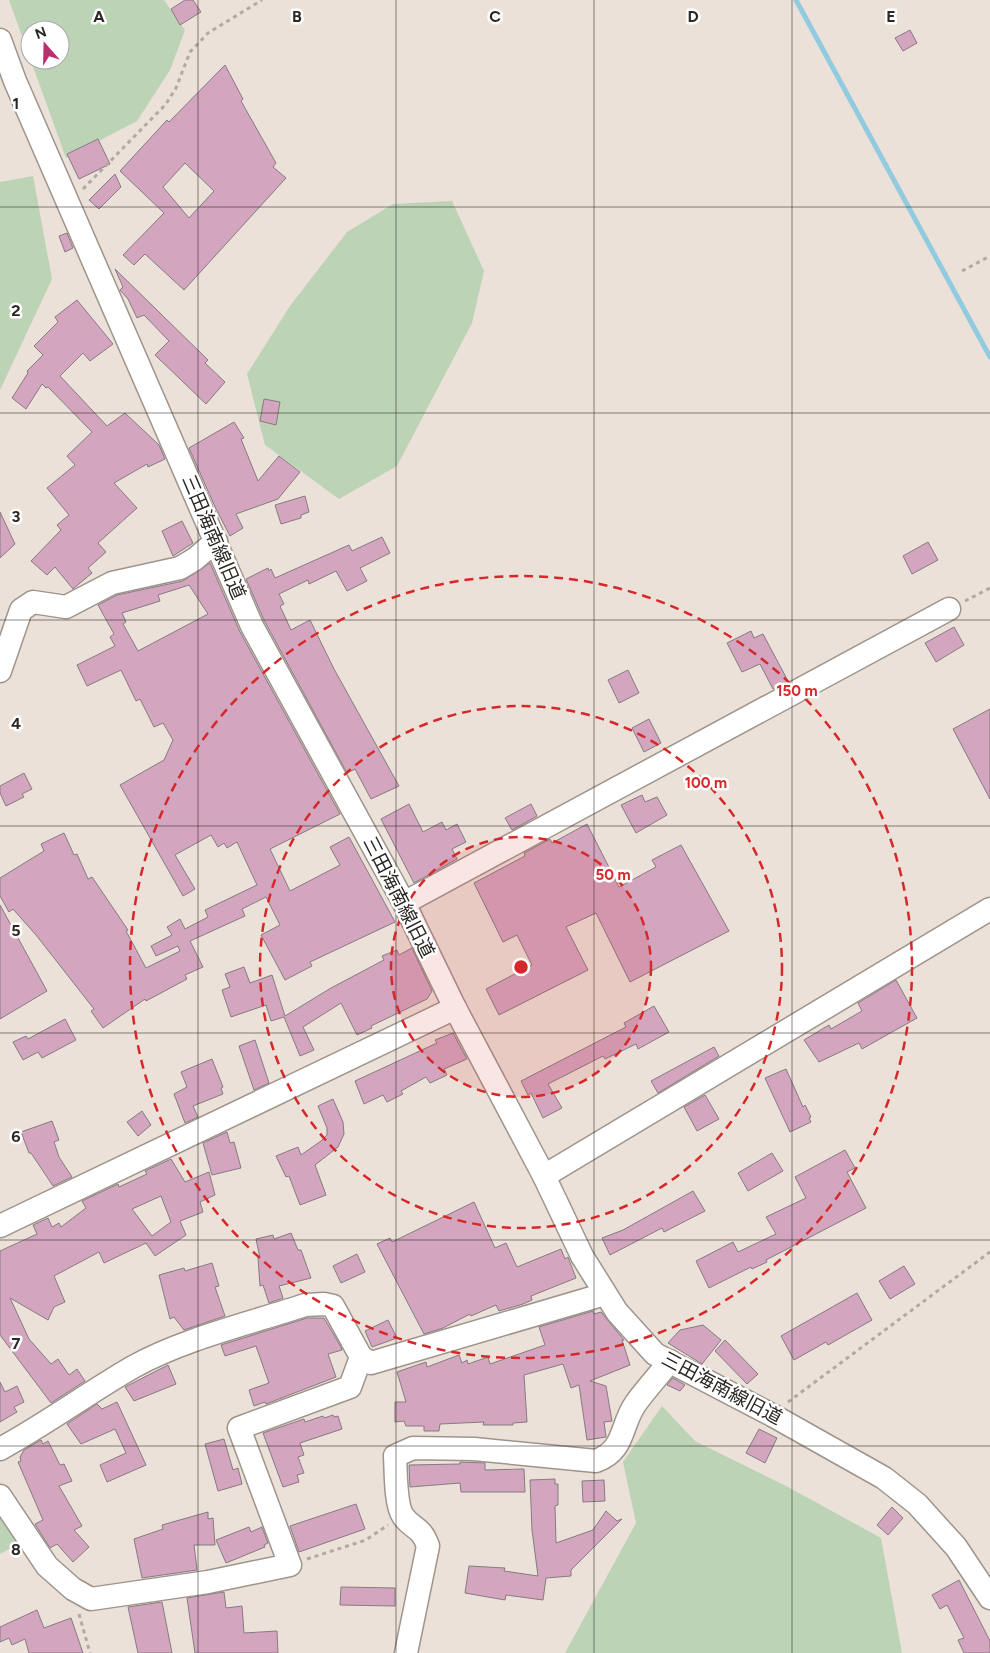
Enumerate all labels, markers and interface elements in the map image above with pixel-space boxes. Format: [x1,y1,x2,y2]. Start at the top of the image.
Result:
text: A [93,7,105,26]
text: B [292,7,302,26]
text: C [489,7,501,26]
text: D [687,7,699,26]
text: E [886,7,896,26]
north arrow [20,20,70,70]
text: N [33,23,49,43]
text: 1 [13,94,19,113]
text: 2 [11,301,21,320]
street label: 三田海南線旧道 [177,471,251,603]
text: 3 [12,507,21,526]
text: 150 m [776,682,818,700]
text: 4 [11,714,21,733]
text: 100 m [685,774,727,792]
street label: 三田海南線旧道 [359,833,439,961]
text: 50 m [595,866,631,884]
text: 5 [11,921,21,940]
centre of rings [512,958,530,976]
text: 6 [11,1127,21,1146]
text: 7 [12,1334,21,1353]
street label: 三田海南線旧道 [658,1347,786,1429]
text: 8 [11,1540,21,1559]

